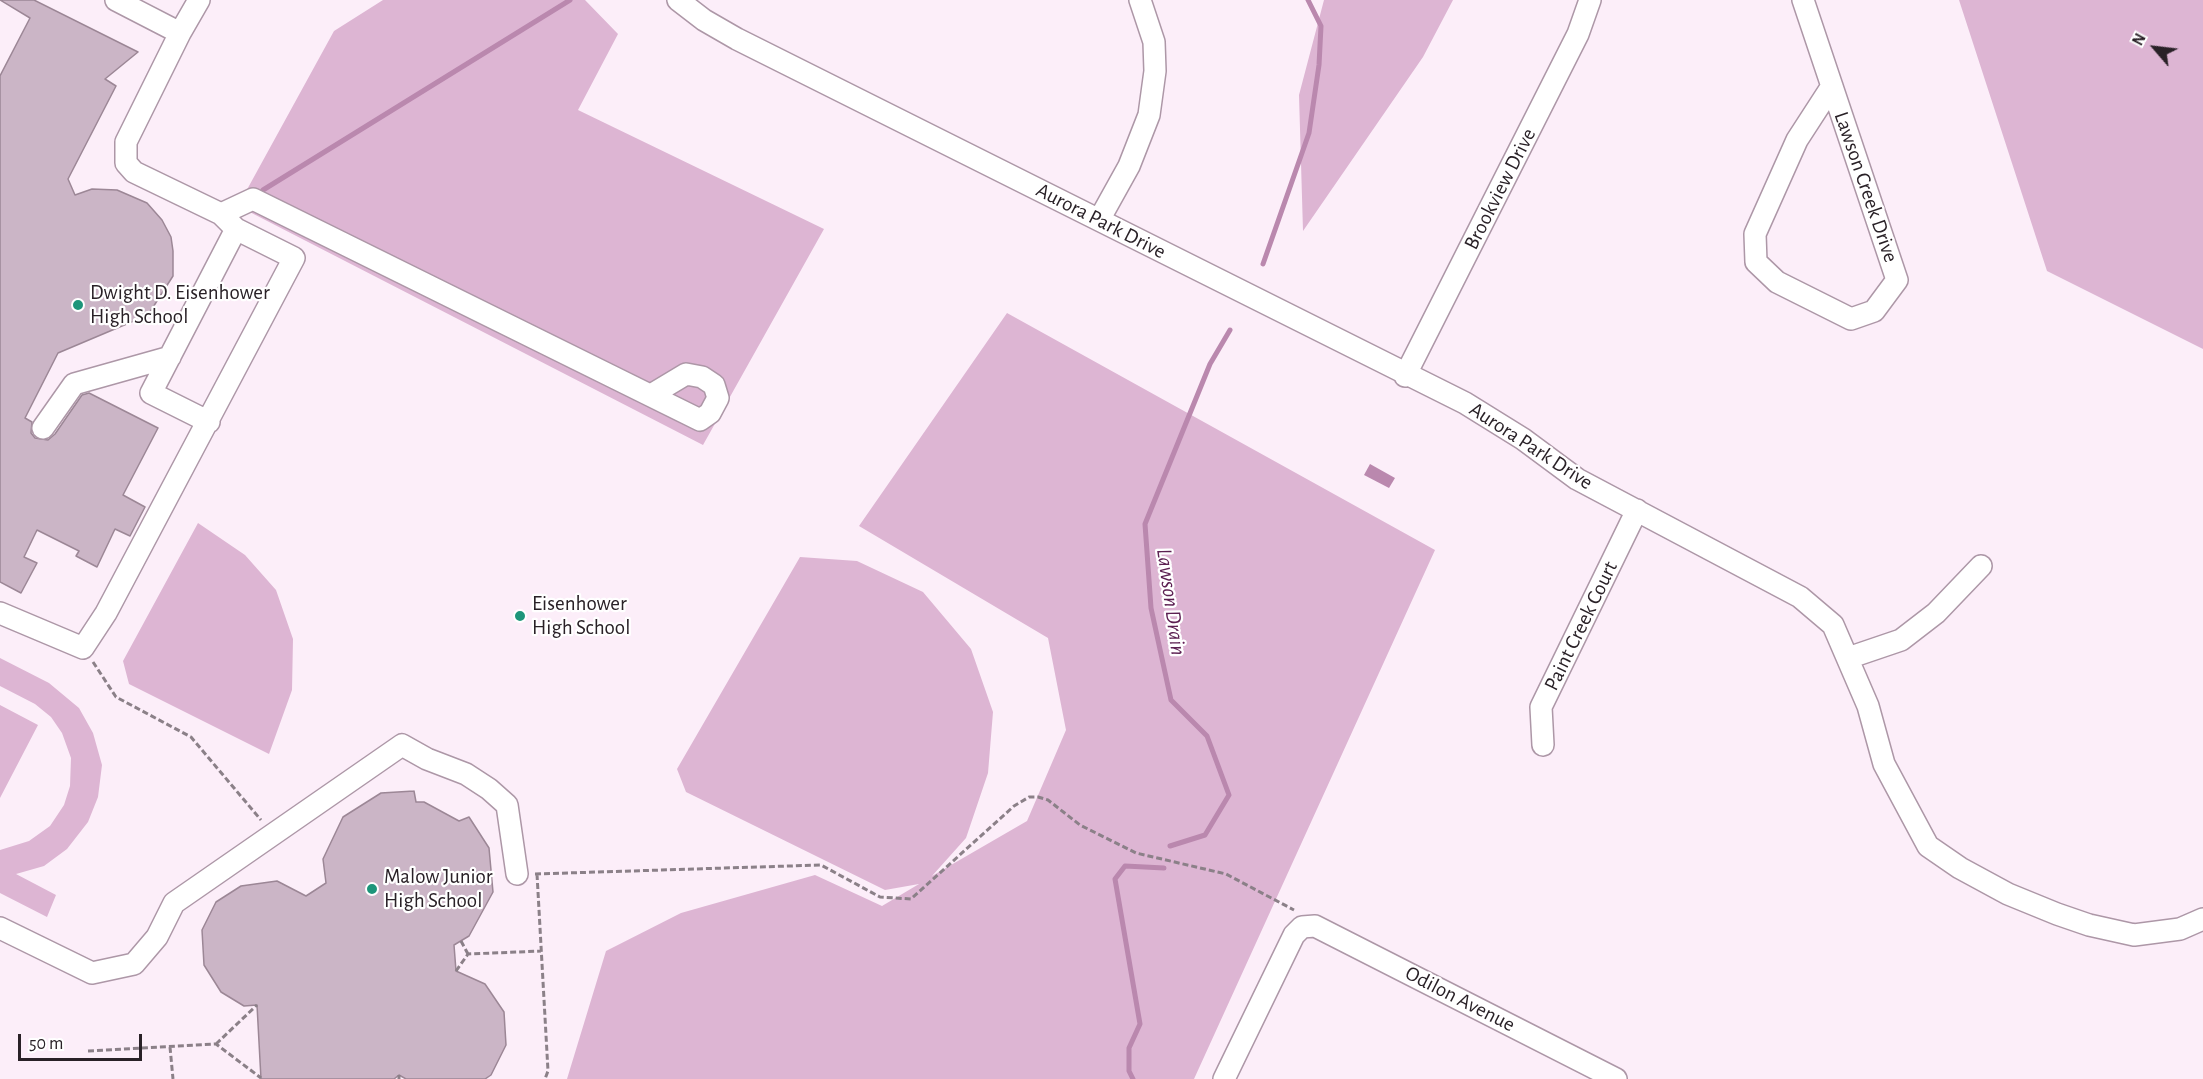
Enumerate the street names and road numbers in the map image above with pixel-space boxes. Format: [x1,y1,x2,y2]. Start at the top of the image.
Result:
street label: Lawson Creek Drive [1828,108,1904,266]
street label: Brookview Drive [1459,124,1541,254]
street label: Aurora Park Drive [1032,177,1170,265]
street label: Aurora Park Drive [1465,397,1597,495]
street label: Paint Creek Court [1539,557,1623,695]
street label: Odilon Avenue [1401,961,1519,1037]

